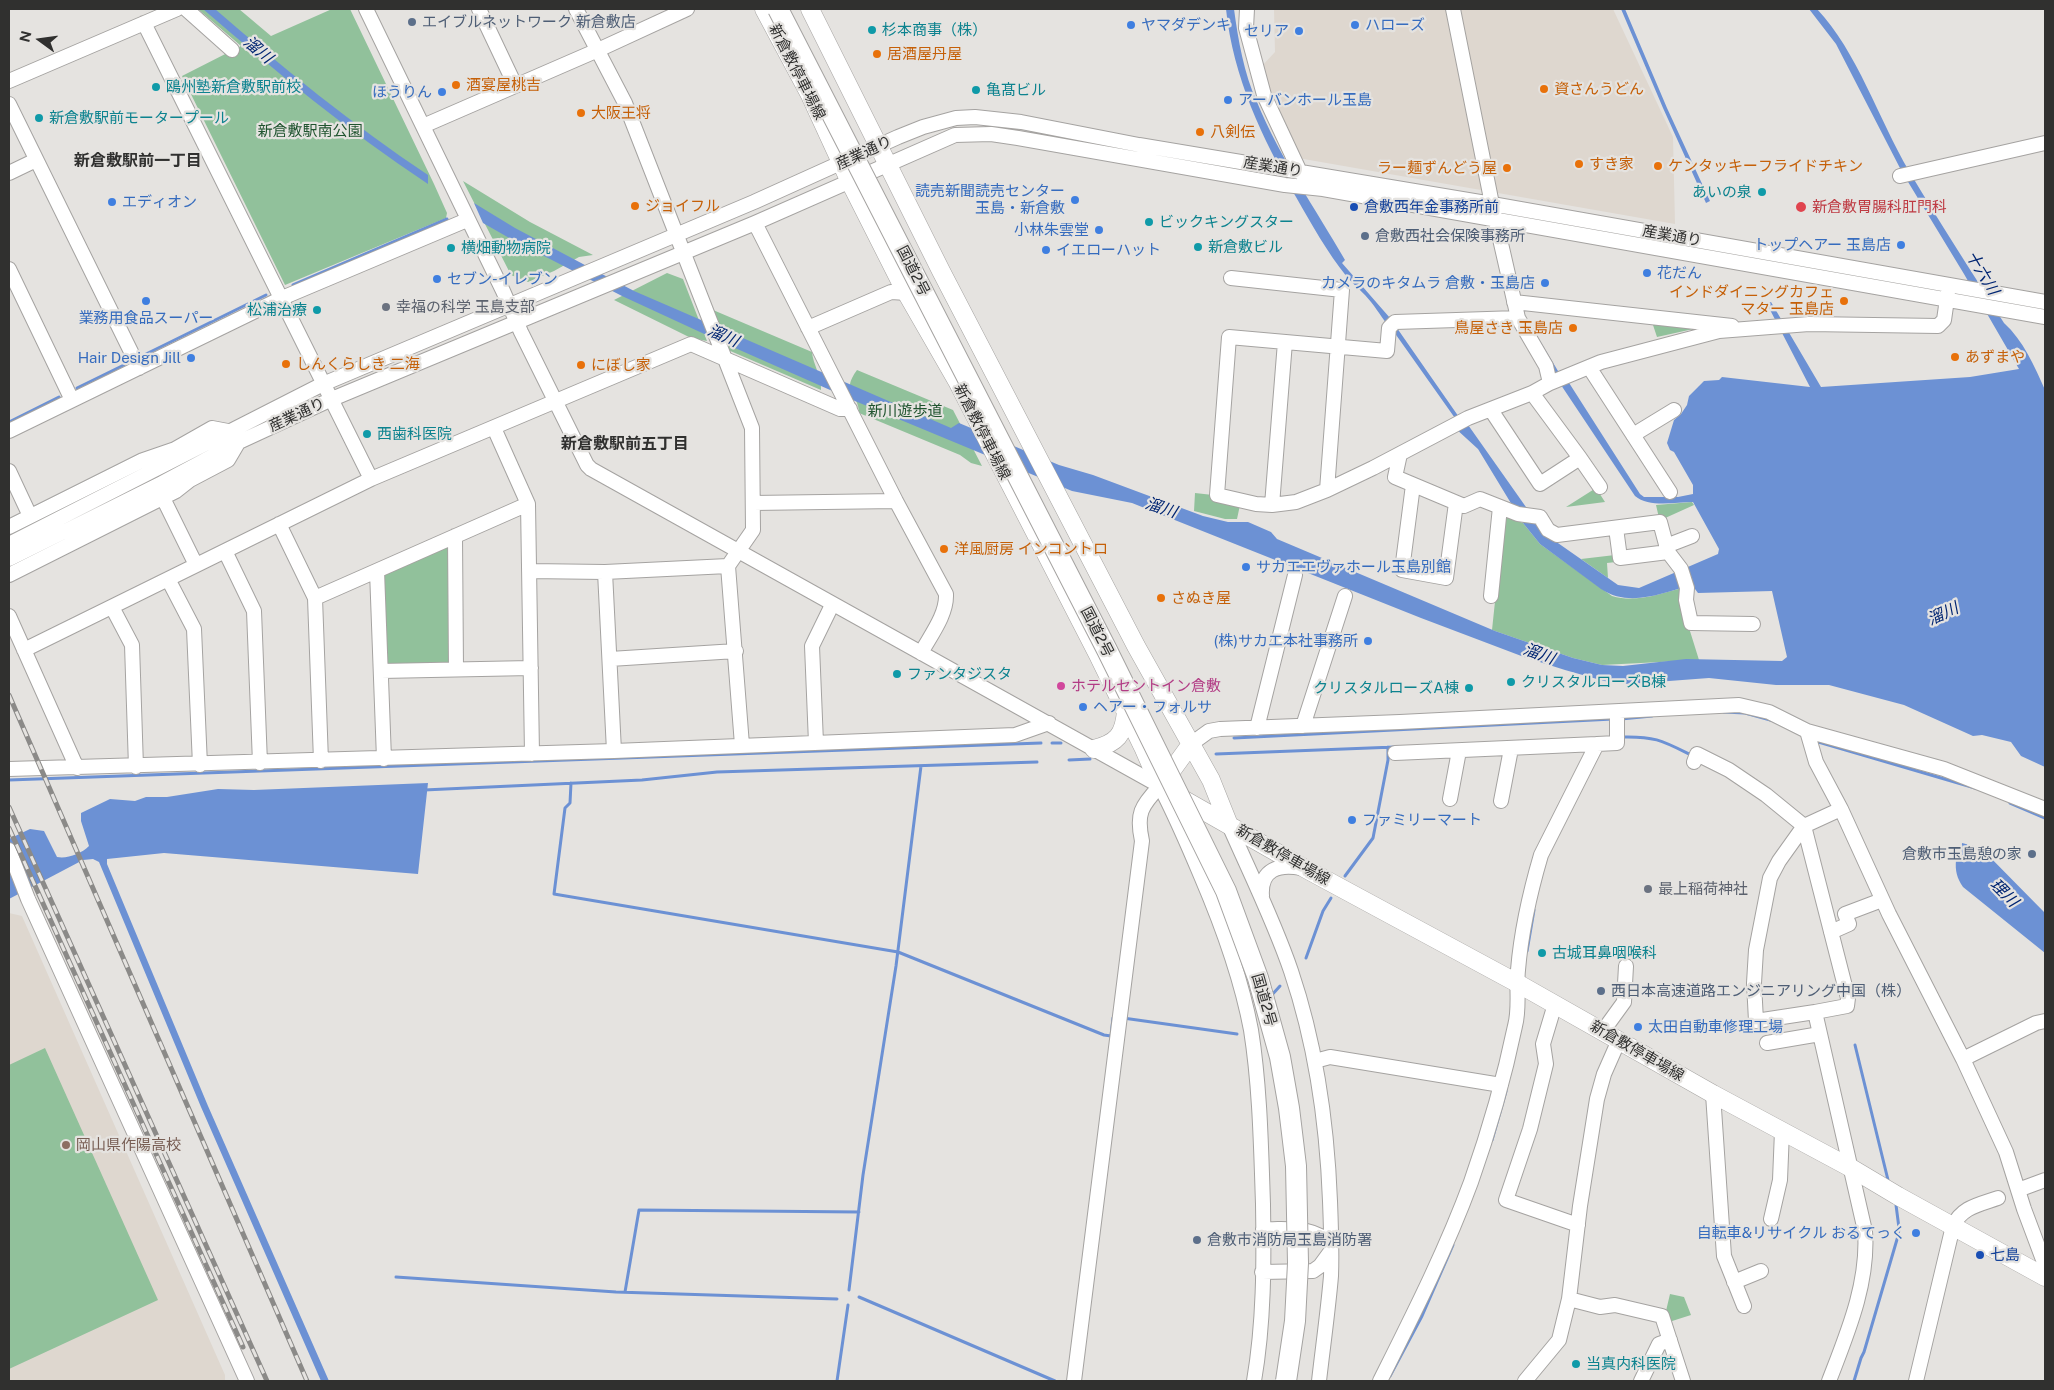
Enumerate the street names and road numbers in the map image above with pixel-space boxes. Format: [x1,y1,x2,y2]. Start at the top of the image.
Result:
street label: 新倉敷停車場線 [765,21,829,123]
street label: 産業通り [833,132,895,174]
street label: 産業通り [1242,153,1304,181]
street label: 産業通り [1641,222,1703,250]
street label: 国道2号 [893,243,933,299]
street label: 新倉敷停車場線 [950,381,1014,483]
street label: 産業通り [266,394,328,436]
street label: 国道2号 [1077,604,1117,660]
street label: 新倉敷停車場線 [1233,821,1333,889]
street label: 国道2号 [1248,972,1280,1028]
street label: 新倉敷停車場線 [1587,1017,1687,1085]

